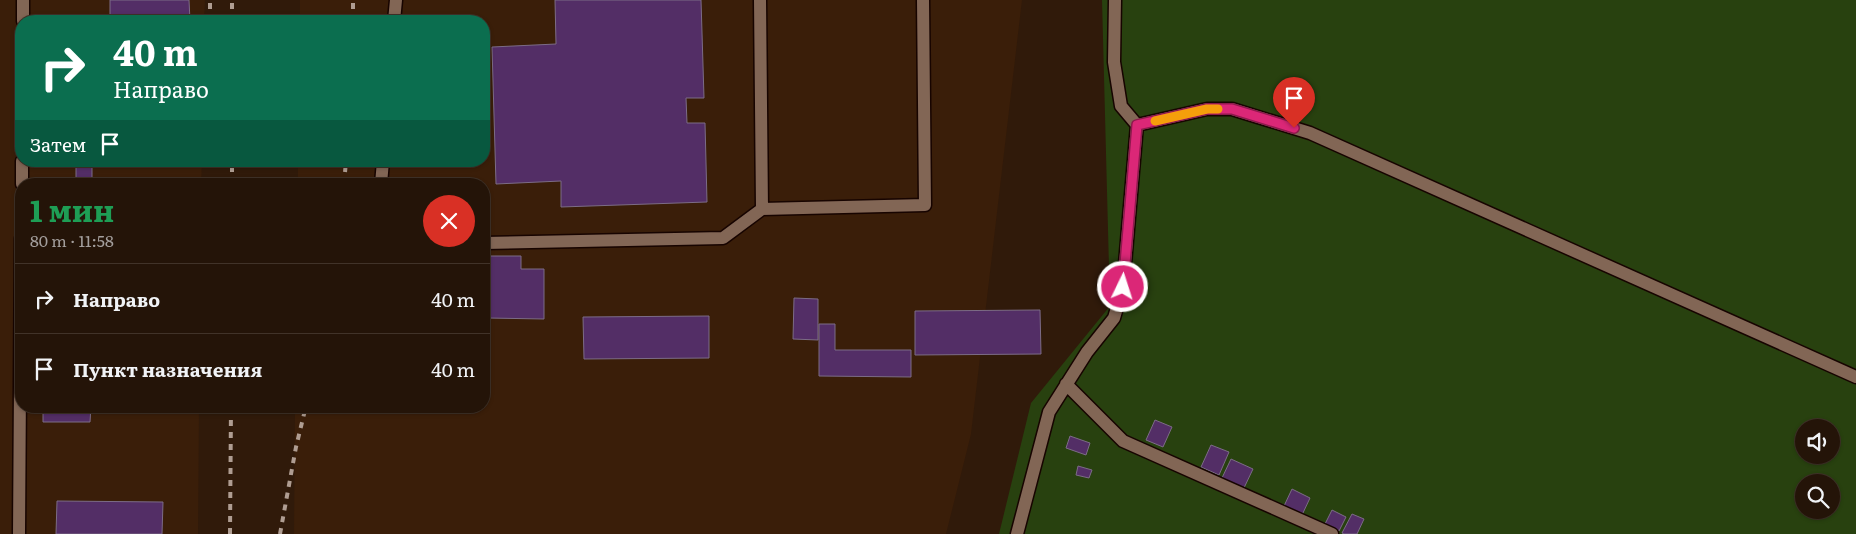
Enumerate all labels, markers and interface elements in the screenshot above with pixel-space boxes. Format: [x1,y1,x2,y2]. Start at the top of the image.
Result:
text: 40 m [113,25,198,77]
icon: right [30,35,95,100]
text: Направо [113,72,209,105]
pin [1273,77,1315,128]
icon: arrive [1280,84,1308,112]
text: Затем [30,130,86,158]
icon: arrive [96,130,124,158]
text: 1 мин [30,187,114,231]
button: close [423,195,475,247]
text: 80 m · 11:58 [30,228,114,252]
position arrow [1096,260,1148,312]
icon: right [30,285,58,313]
text: Направо [73,285,160,313]
text: 40 m [431,285,475,313]
icon: arrive [30,355,58,383]
text: Пункт назначения [73,355,262,383]
text: 40 m [431,355,475,383]
map controls [1795,419,1840,519]
button: sound [1795,419,1840,464]
button: search [1795,474,1840,519]

